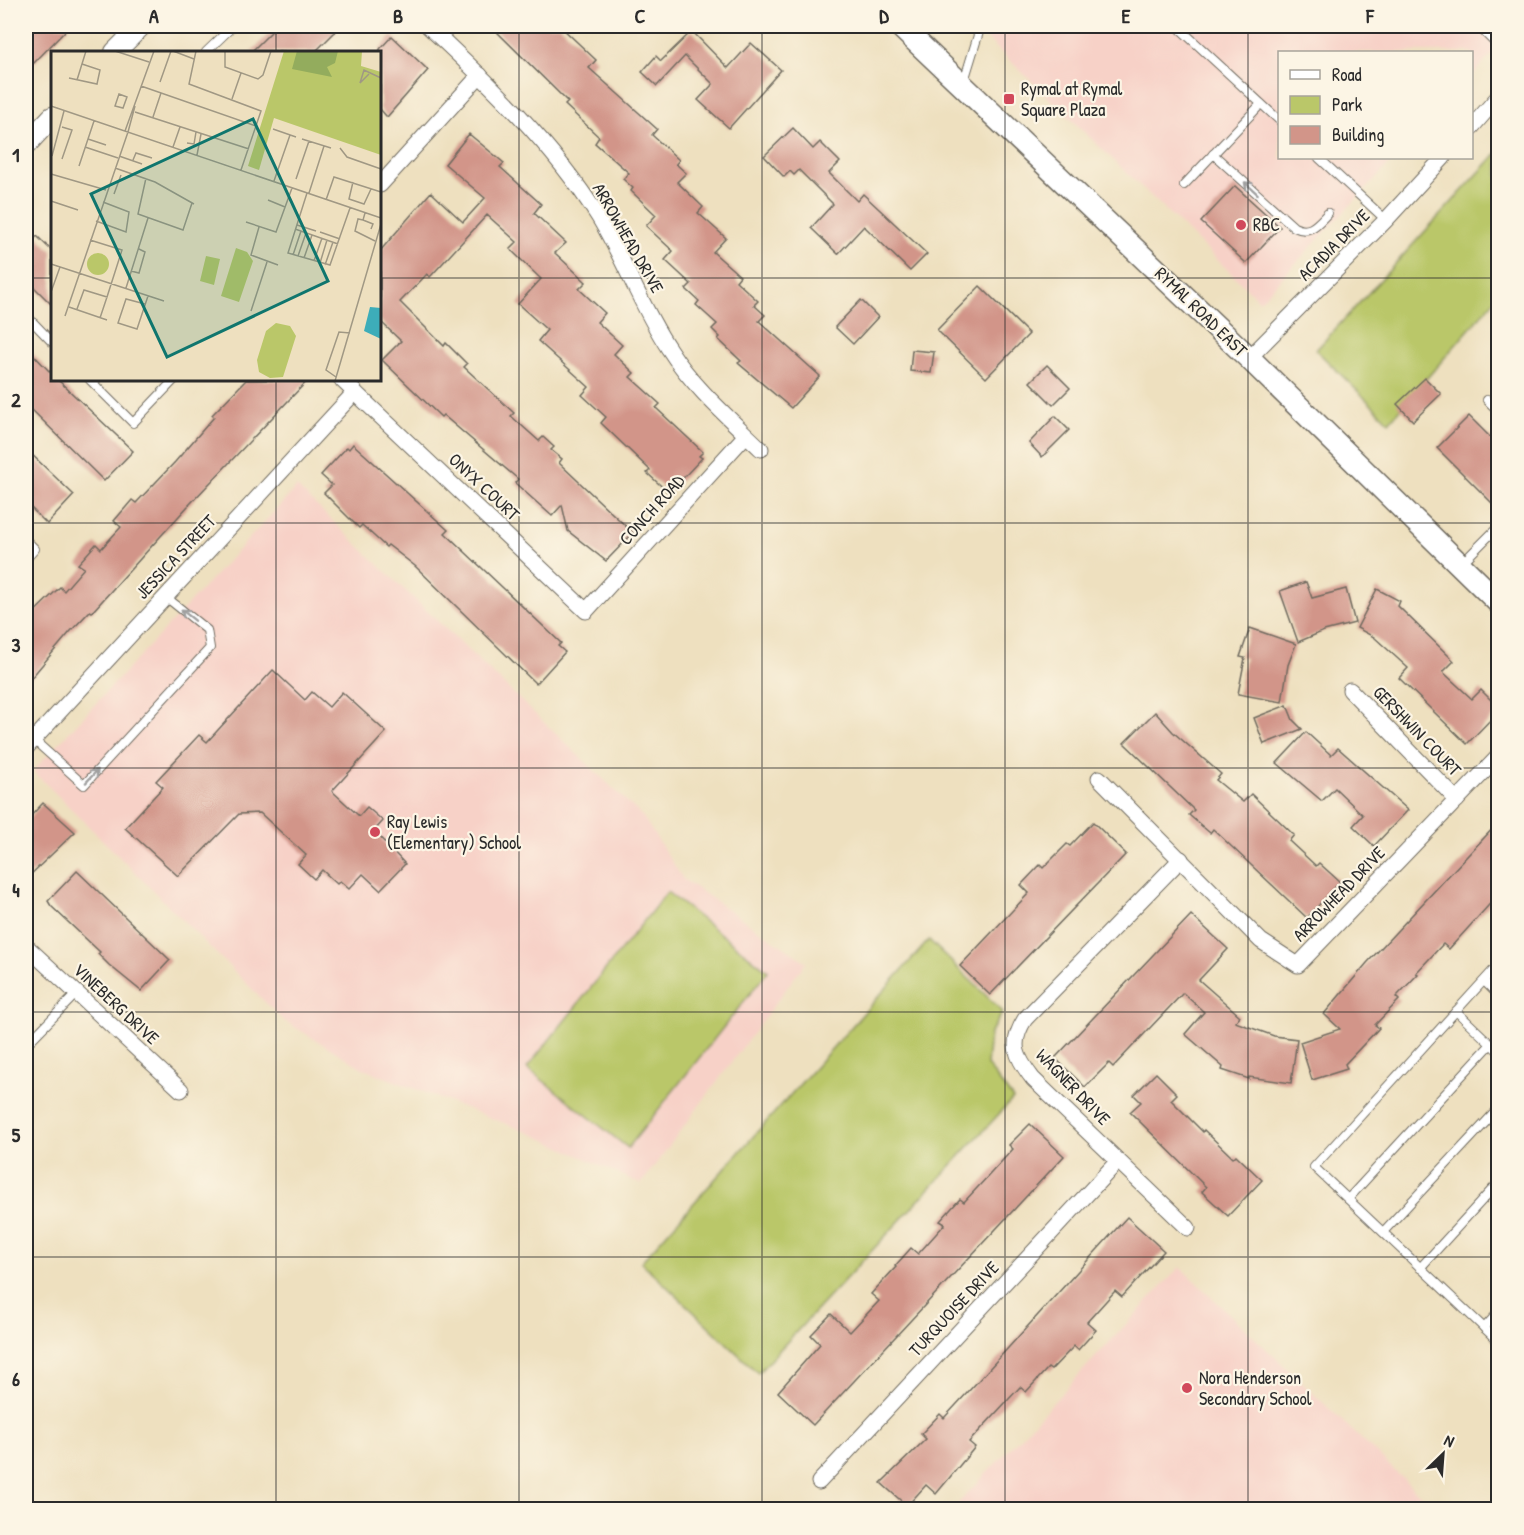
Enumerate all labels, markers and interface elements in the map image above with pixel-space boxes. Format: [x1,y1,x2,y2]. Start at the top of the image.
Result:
text: A [149,2,159,29]
text: B [393,2,403,29]
text: C [635,2,646,29]
text: D [879,2,889,29]
text: E [1122,2,1131,29]
text: F [1365,2,1375,29]
inset map [51,51,381,381]
legend [1278,51,1473,159]
text: Road [1332,62,1362,87]
place label: Rymal at Rymal Square Plaza [1021,76,1122,122]
marker: Rymal at Rymal Square Plaza [1002,92,1016,106]
text: Park [1332,92,1363,117]
text: Building [1332,122,1384,147]
text: 1 [12,141,20,168]
street label: ARROWHEAD DRIVE [587,178,670,297]
one-way arrow [1244,181,1259,195]
street label: ACADIA DRIVE [1292,203,1375,286]
place label: RBC [1253,212,1280,237]
marker: RBC [1234,218,1248,232]
street label: RYMAL ROAD EAST [1150,261,1253,363]
text: 2 [11,386,21,413]
street label: ONYX COURT [443,447,526,526]
street label: CONCH ROAD [613,468,690,551]
street label: JESSICA STREET [130,508,222,604]
one-way arrow [181,608,196,622]
text: 3 [12,631,21,658]
street label: GERSHWIN COURT [1368,680,1467,782]
one-way arrow [85,769,99,784]
place label: Ray Lewis (Elementary) School [387,809,521,855]
marker: Ray Lewis (Elementary) School [368,825,382,839]
street label: ARROWHEAD DRIVE [1287,841,1390,947]
text: 4 [12,876,20,903]
street label: VINEBERG DRIVE [68,957,165,1050]
street label: WAGNER DRIVE [1031,1043,1116,1130]
text: 5 [12,1121,21,1148]
street label: TURQUOISE DRIVE [903,1256,1004,1362]
text: 6 [12,1365,20,1392]
place label: Nora Henderson Secondary School [1199,1365,1312,1411]
marker: Nora Henderson Secondary School [1180,1381,1194,1395]
north arrow [1413,1424,1473,1484]
text: N [1441,1429,1458,1452]

